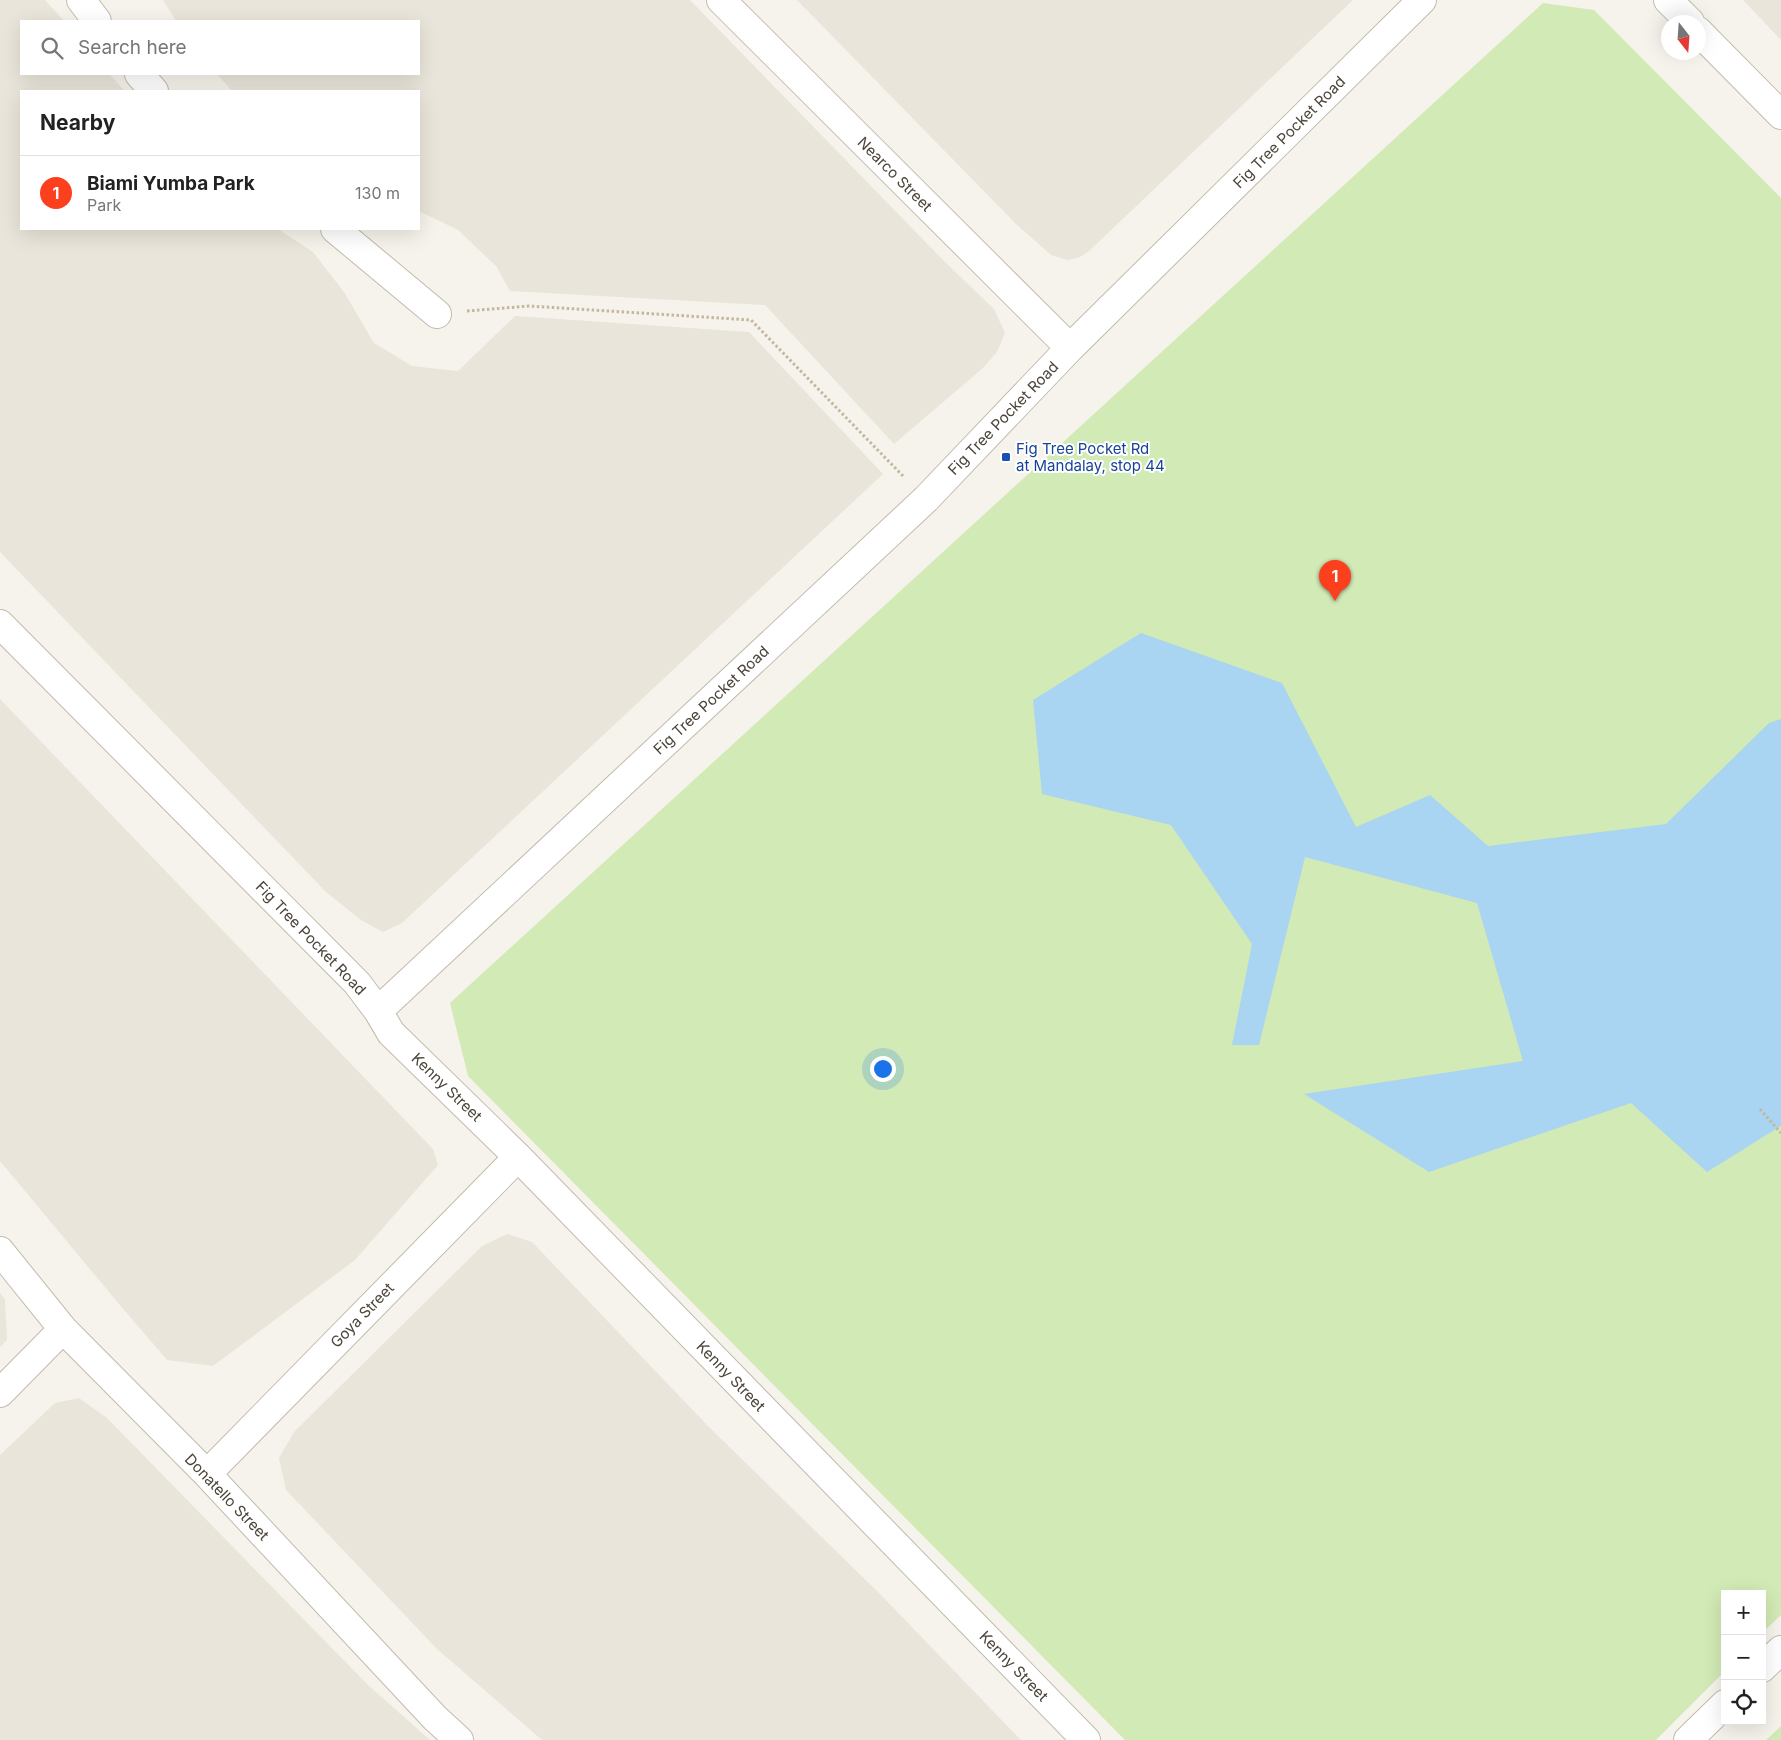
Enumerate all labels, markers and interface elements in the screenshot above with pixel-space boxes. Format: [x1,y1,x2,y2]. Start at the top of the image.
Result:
north arrow [1661,15,1706,60]
search box [20,20,420,75]
icon: search [38,34,66,62]
text: Search here [78,36,187,59]
street label: Fig Tree Pocket Road [1229,72,1349,192]
text: Nearby [40,110,115,135]
street label: Nearco Street [854,133,936,215]
text: Biami Yumba Park [87,172,255,195]
text: 1 [53,183,59,203]
text: 130 m [355,183,400,203]
text: Park [87,195,121,215]
street label: Fig Tree Pocket Road [944,357,1062,479]
place label: Fig Tree Pocket Rd at Mandalay, stop 44 [1016,439,1165,475]
marker: Fig Tree Pocket Rd at Mandalay, stop 44 [1000,451,1012,463]
pin: 1 [1319,560,1351,601]
street label: Fig Tree Pocket Road [649,642,773,758]
street label: Fig Tree Pocket Road [252,877,370,999]
street label: Kenny Street [408,1049,486,1125]
your location [870,1056,896,1082]
street label: Goya Street [326,1278,398,1352]
street label: Kenny Street [693,1337,769,1415]
street label: Donatello Street [181,1450,273,1544]
map controls [1721,1590,1766,1725]
button: + [1721,1590,1766,1635]
street label: Kenny Street [976,1627,1052,1705]
button: − [1721,1635,1766,1680]
button: locate [1721,1680,1766,1725]

